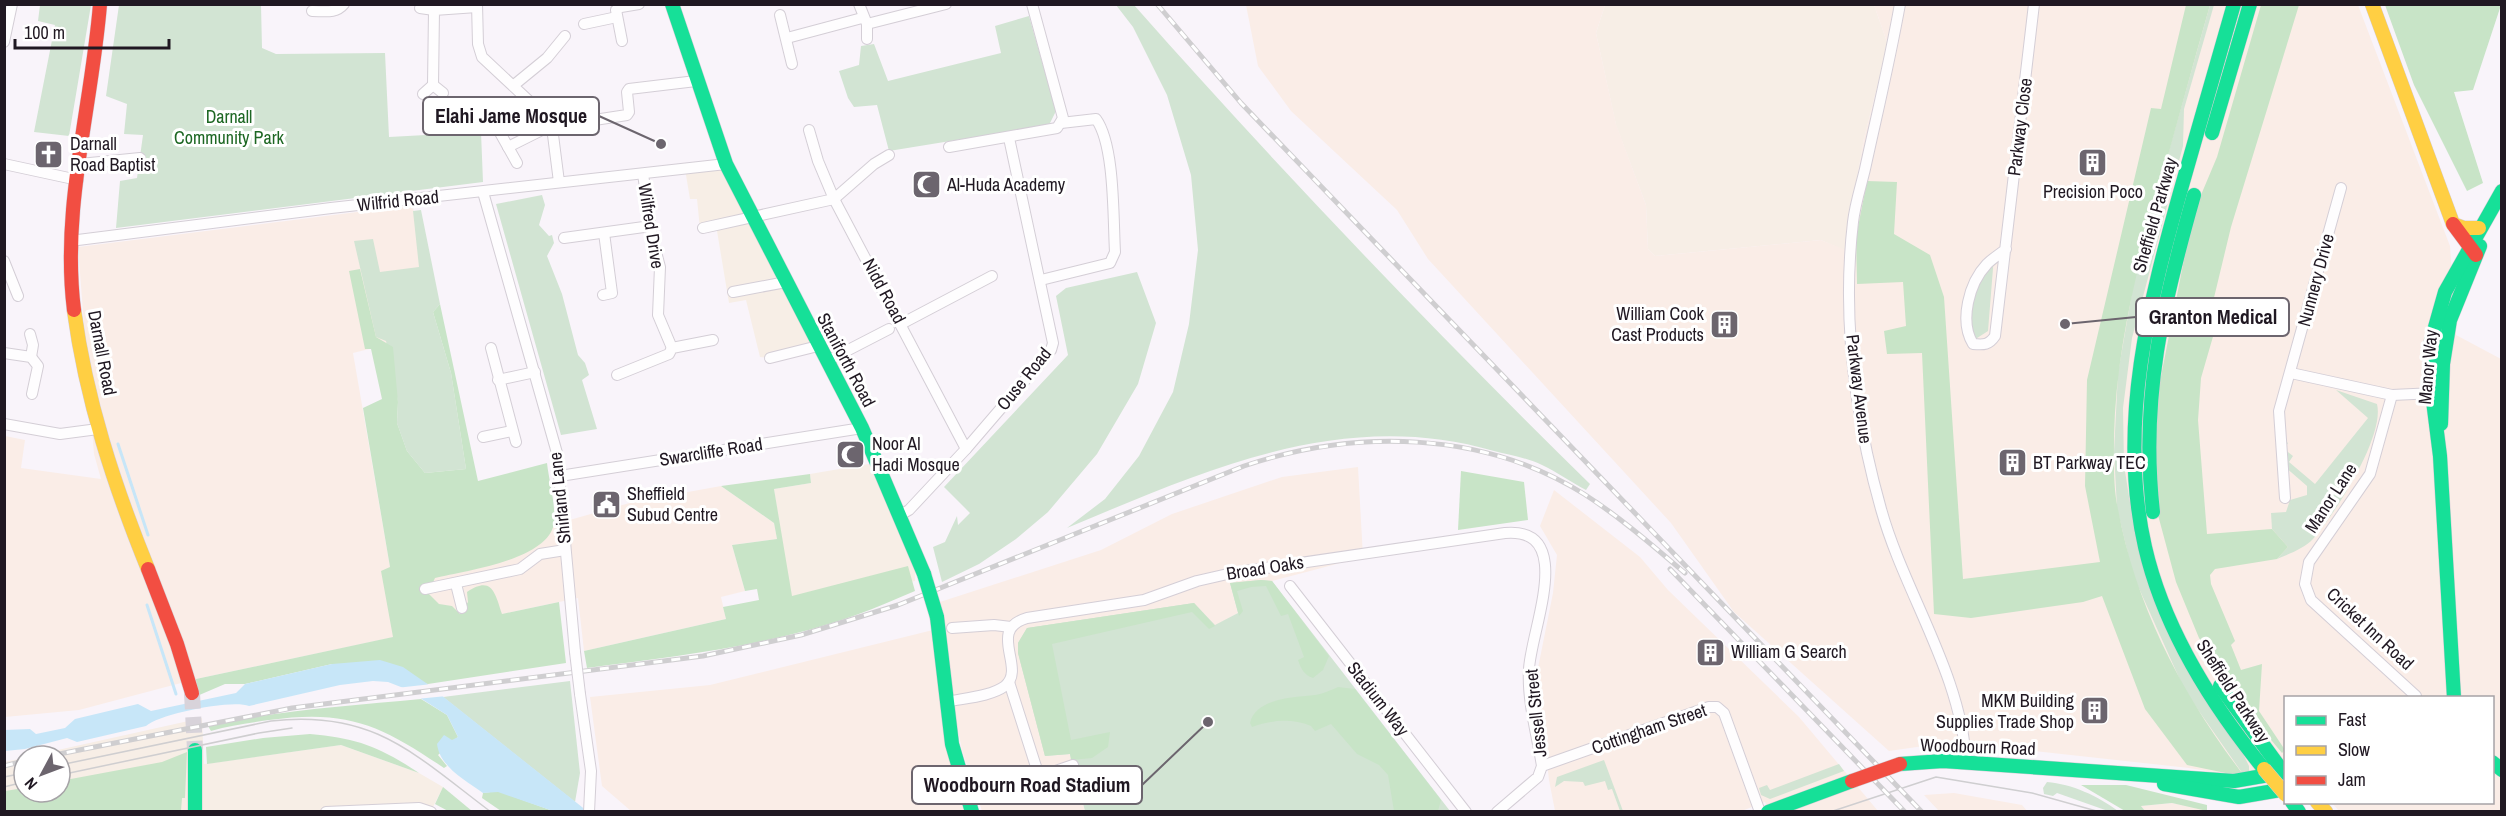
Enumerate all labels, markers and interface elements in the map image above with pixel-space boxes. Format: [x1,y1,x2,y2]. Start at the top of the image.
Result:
scale bar [15,12,170,50]
text: 100 m [24,20,65,45]
street label: Parkway Close [2001,77,2038,177]
callout: Elahi Jame Mosque [423,97,599,135]
text: Elahi Jame Mosque [435,102,587,129]
park label: Darnall Community Park [174,104,285,150]
place label: Darnall Road Baptist [70,131,155,177]
church icon: Darnall Road Baptist [33,138,65,170]
building icon: Precision Poco [2077,147,2109,179]
street label: Sheffield Parkway [2126,154,2183,275]
mosque icon: Al-Huda Academy [910,169,942,201]
place label: Al-Huda Academy [946,172,1066,197]
place label: Precision Poco [2043,179,2143,204]
street label: Wilfred Drive [632,181,671,270]
street label: Wilfrid Road [356,184,440,217]
street label: Nunnery Drive [2291,231,2340,329]
street label: Nidd Road [857,254,912,328]
callout: Granton Medical [2136,298,2289,336]
place label: William Cook Cast Products [1611,301,1705,347]
text: Granton Medical [2149,303,2277,330]
street label: Darnall Road [82,308,123,398]
street label: Staniforth Road [811,308,882,411]
building icon: William Cook Cast Products [1709,308,1741,340]
street label: Manor Way [2412,328,2443,405]
street label: Parkway Avenue [1840,333,1879,445]
street label: Ouse Road [990,342,1057,416]
street label: Swarcliffe Road [658,431,764,472]
place label: Noor Al Hadi Mosque [872,431,960,477]
mosque icon: Noor Al Hadi Mosque [835,438,867,470]
building icon: BT Parkway TEC [1996,447,2028,479]
place label: BT Parkway TEC [2033,450,2146,475]
street label: Shirland Lane [542,451,577,545]
street label: Manor Lane [2299,458,2363,538]
place label: Sheffield Subud Centre [627,481,718,527]
public building icon: Sheffield Subud Centre [590,488,622,520]
street label: Broad Oaks [1224,549,1305,586]
street label: Cricket Inn Road [2321,582,2419,676]
street label: Sheffield Parkway [2191,634,2277,748]
building icon: William G Search [1694,636,1726,668]
place label: William G Search [1731,639,1847,664]
street label: Stadium Way [1341,656,1416,742]
street label: Jessell Street [1518,668,1553,758]
place label: MKM Building Supplies Trade Shop [1936,688,2075,734]
building icon: MKM Building Supplies Trade Shop [2079,695,2111,727]
legend [2284,696,2494,804]
street label: Cottingham Street [1588,697,1710,760]
text: Fast [2338,707,2366,732]
street label: Woodbourn Road [1920,732,2036,761]
text: Slow [2338,737,2370,762]
north arrow [12,744,72,804]
callout: Woodbourn Road Stadium [912,766,1142,804]
text: Jam [2338,767,2366,792]
text: Woodbourn Road Stadium [924,771,1130,798]
text: N [19,773,42,795]

